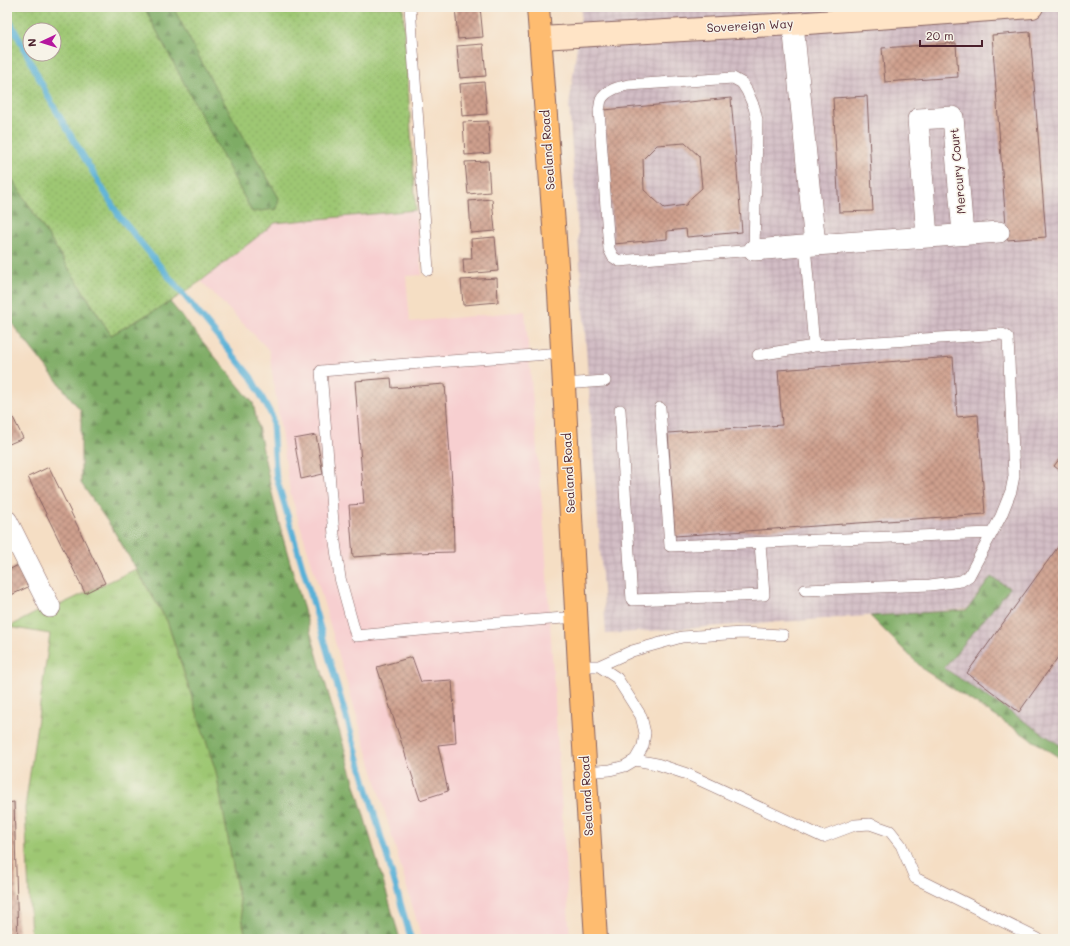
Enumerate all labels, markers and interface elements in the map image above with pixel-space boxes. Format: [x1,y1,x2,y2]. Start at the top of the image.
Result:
street label: Sovereign Way [706,15,794,35]
north arrow [22,22,62,62]
scale bar [920,22,982,48]
text: 20 m [926,27,954,43]
text: N [24,38,39,47]
street label: Sealand Road [536,109,558,191]
street label: Mercury Court [945,127,969,215]
street label: Sealand Road [558,432,578,513]
street label: Sealand Road [576,755,596,836]

